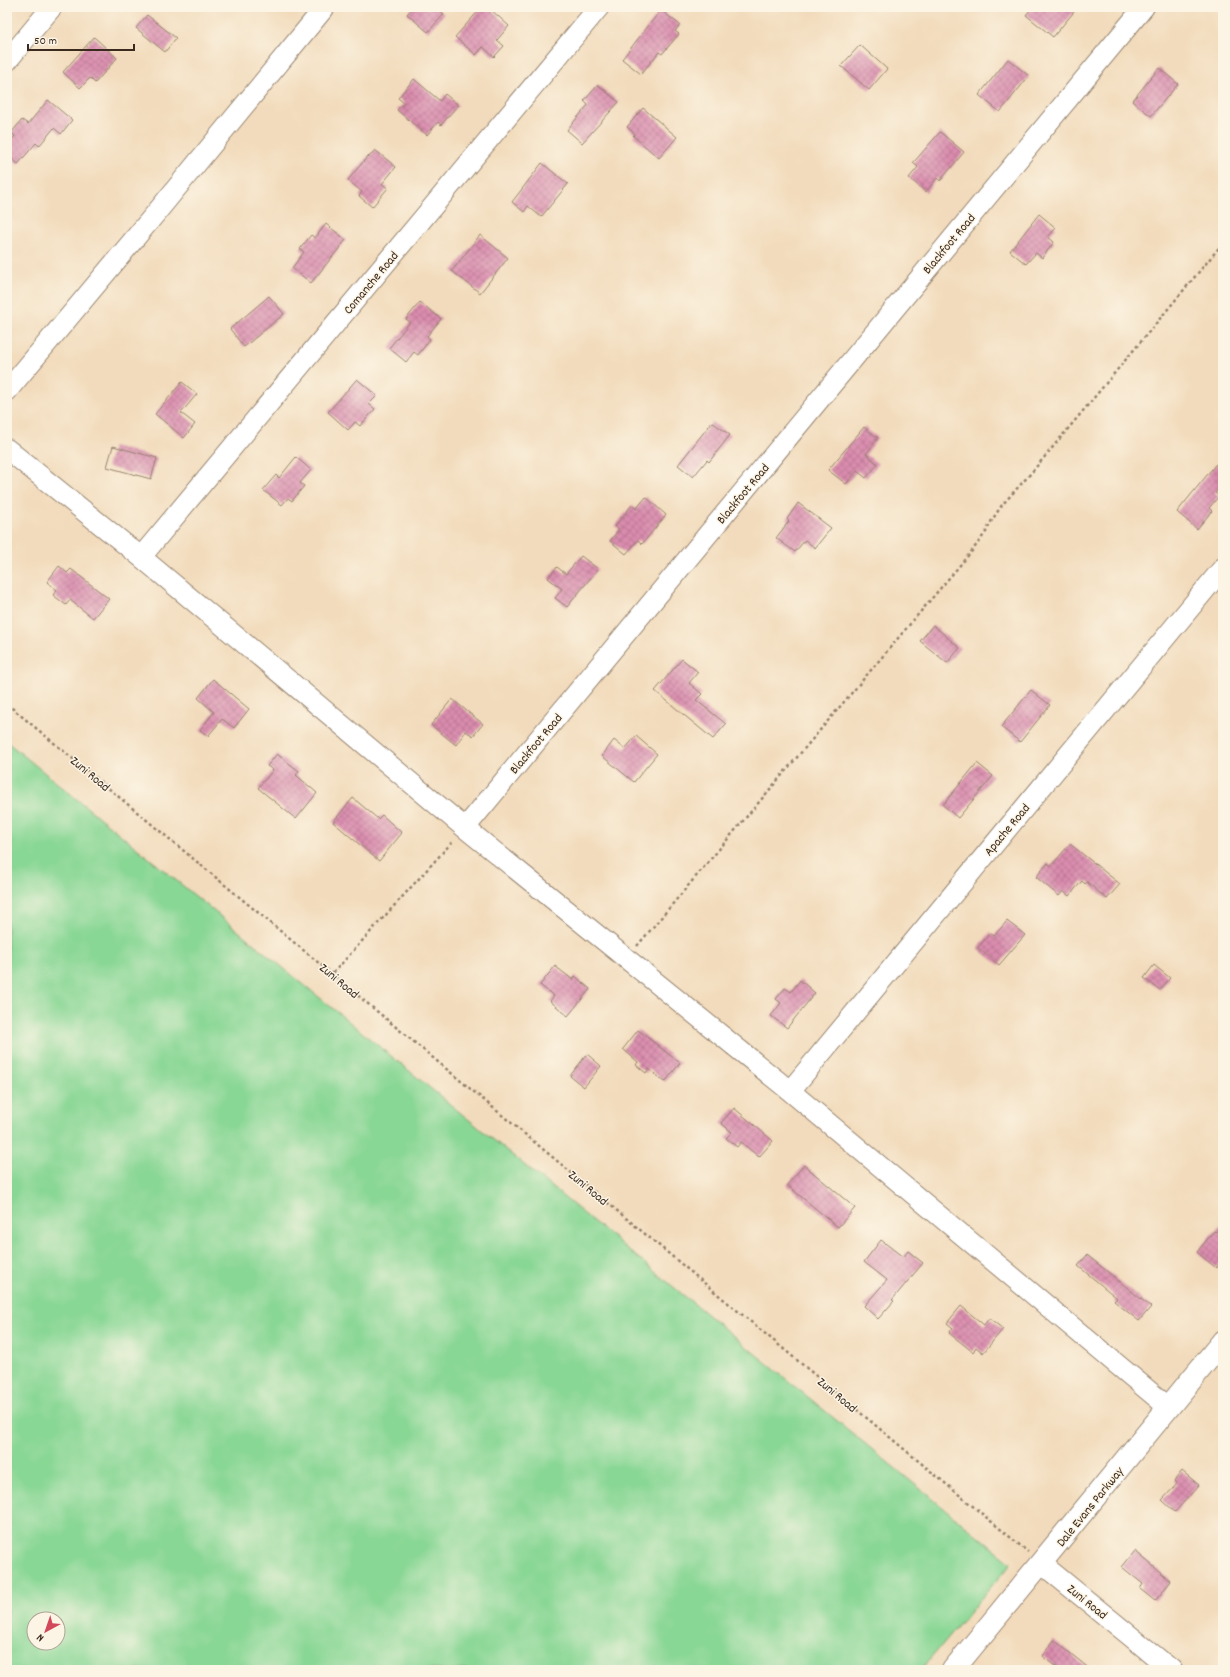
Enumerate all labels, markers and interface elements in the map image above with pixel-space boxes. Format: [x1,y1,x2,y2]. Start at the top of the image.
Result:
scale bar [28,26,134,52]
text: 50 m [34,33,57,50]
street label: Blackfoot Road [919,210,981,279]
street label: Comanche Road [340,248,404,319]
street label: Blackfoot Road [713,460,775,529]
street label: Blackfoot Road [506,710,568,779]
street label: Zuni Road [65,753,114,797]
street label: Apache Road [980,800,1036,861]
street label: Zuni Road [314,960,363,1004]
street label: Zuni Road [563,1167,612,1211]
street label: Zuni Road [812,1374,861,1418]
street label: Dale Evans Parkway [1053,1463,1130,1552]
street label: Zuni Road [1062,1581,1111,1625]
north arrow [26,1611,66,1651]
text: N [33,1629,48,1645]

